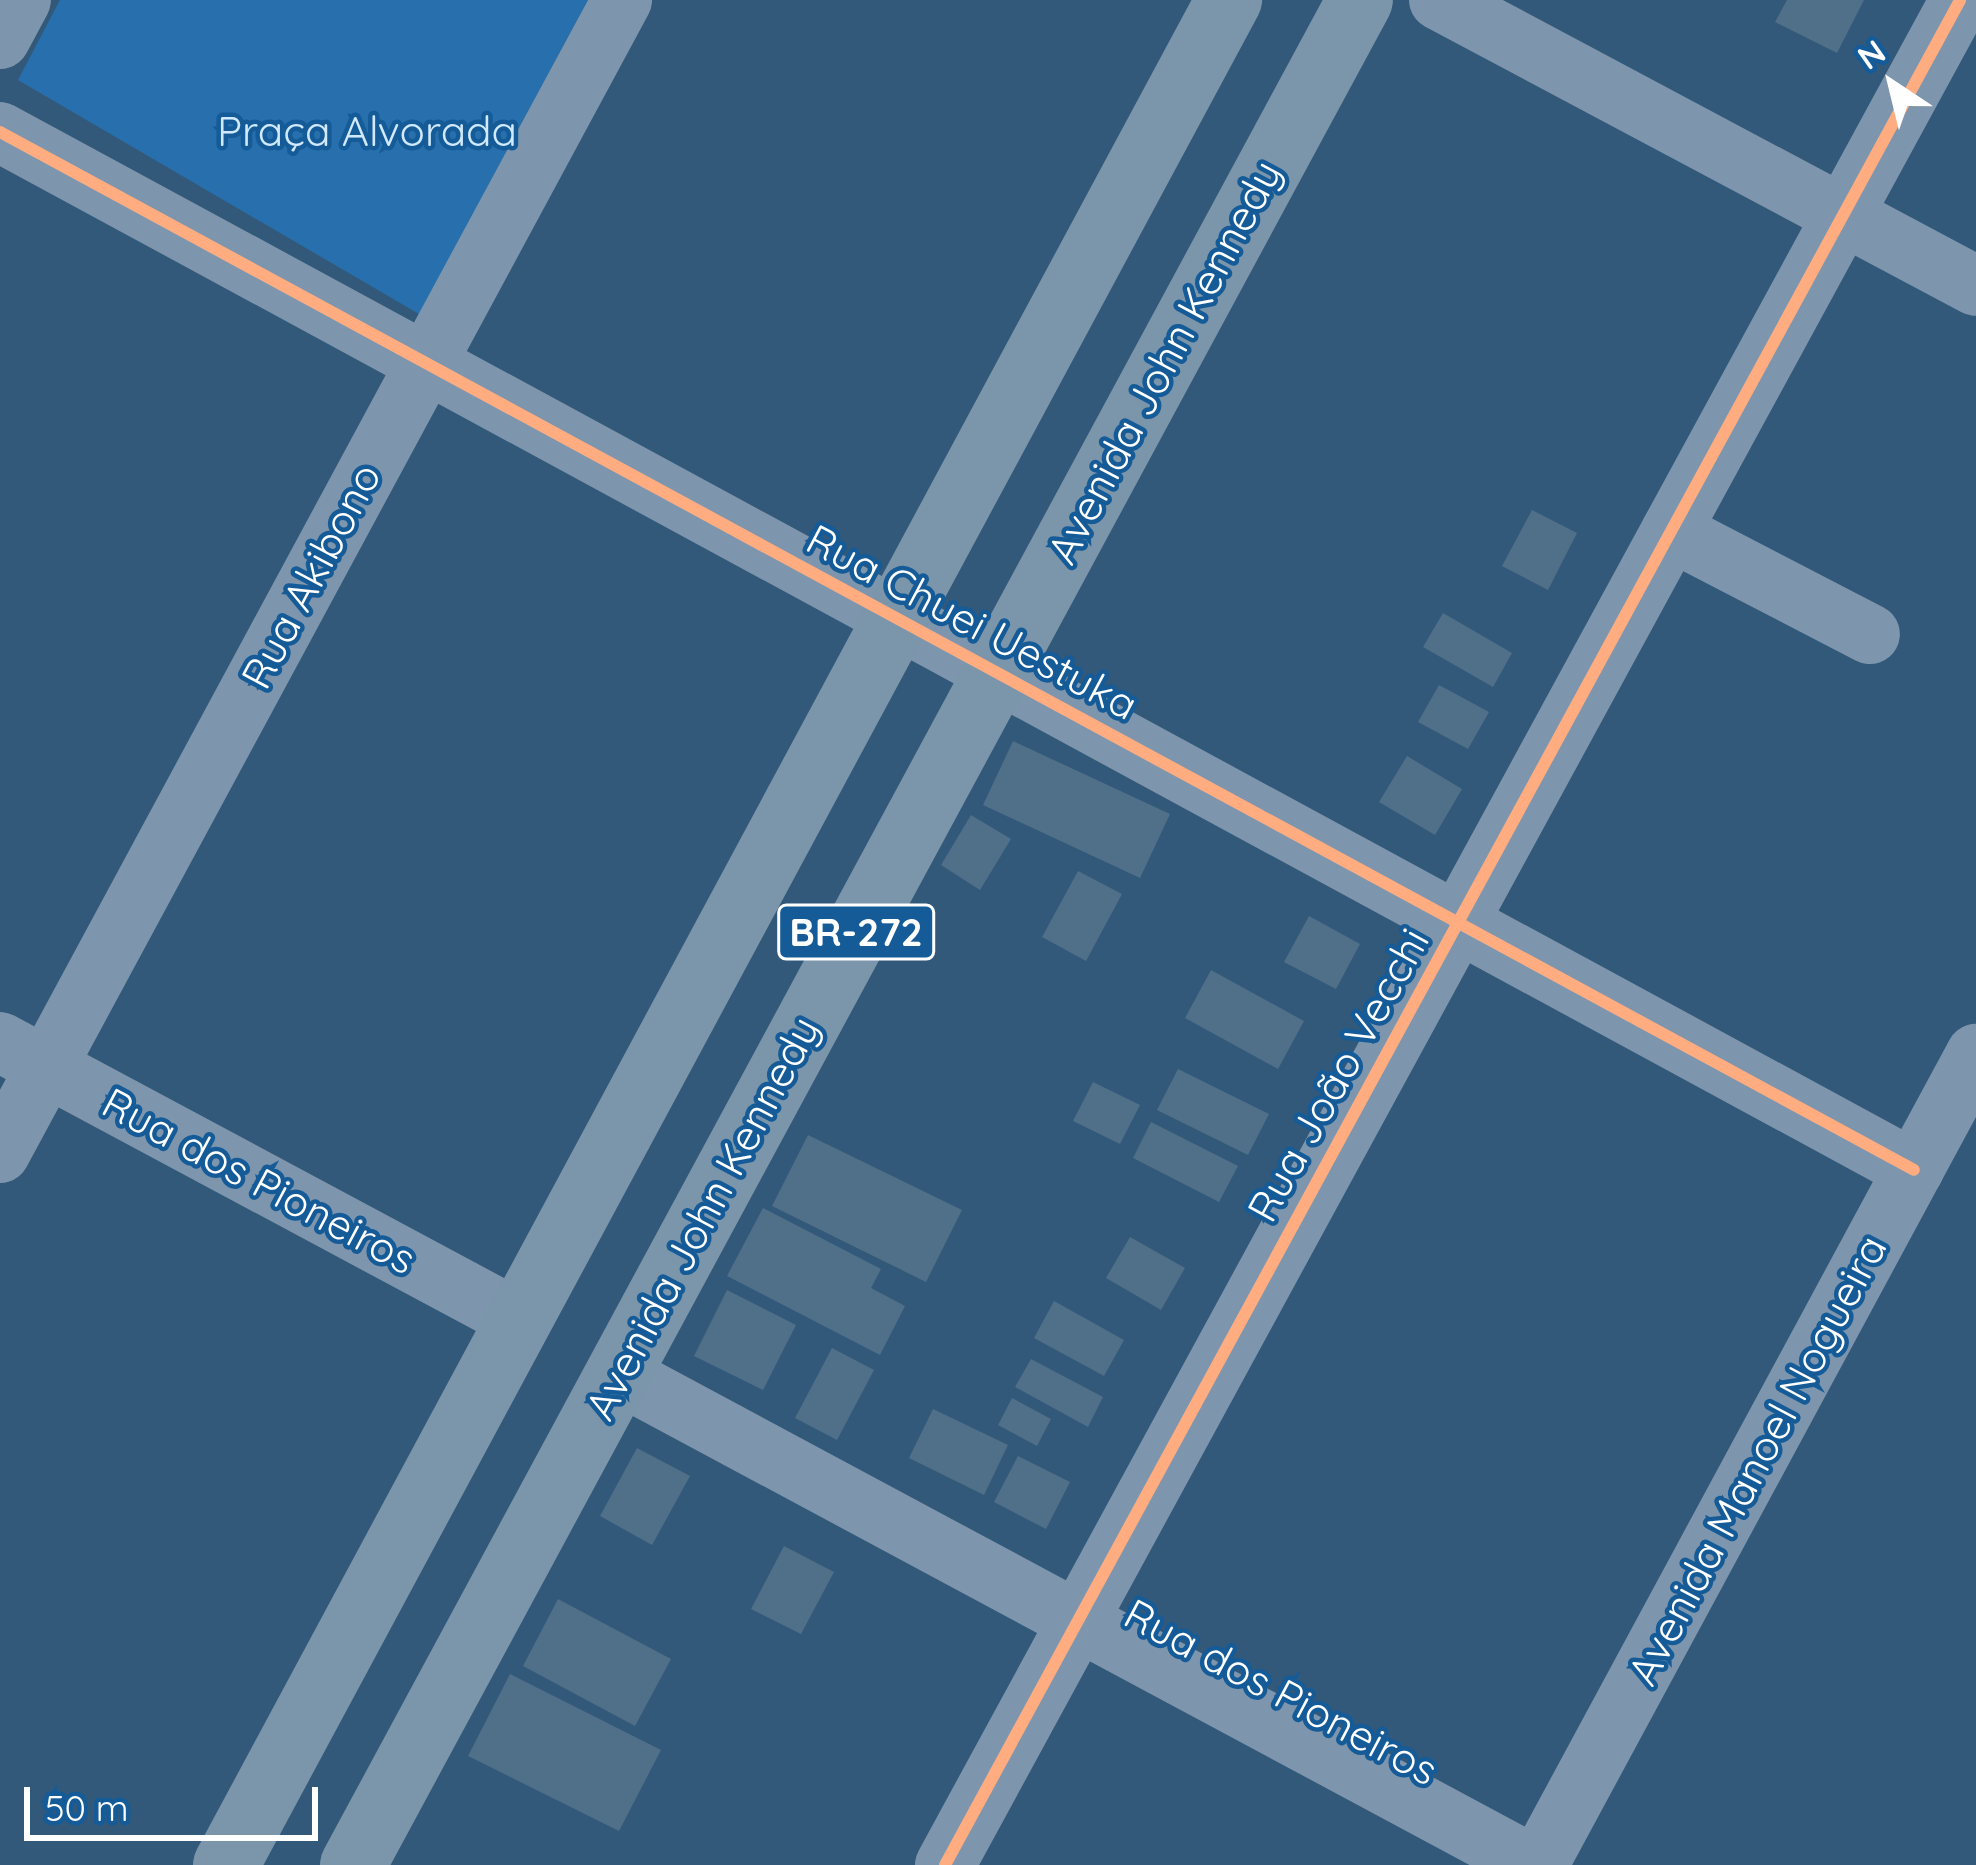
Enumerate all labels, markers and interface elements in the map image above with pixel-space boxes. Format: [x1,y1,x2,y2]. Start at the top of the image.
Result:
north arrow [1832,24,1952,144]
text: N [1849,30,1893,78]
park label: Praça Alvorada [217,106,517,156]
street label: Avenida John Kennedy [1036,152,1292,572]
street label: Rua Akibono [231,455,391,697]
street label: Rua Chuei Uestuka [798,514,1146,730]
road number: BR-272 [775,899,937,965]
street label: Rua João Vecchi [1237,920,1439,1230]
street label: Avenida John Kennedy [574,1008,830,1428]
street label: Rua dos Pioneiros [94,1077,424,1285]
street label: Avenida Manoel Nogueira [1617,1227,1897,1693]
street label: Rua dos Pioneiros [1116,1588,1446,1796]
scale bar [30,1763,324,1837]
text: 50 m [45,1785,129,1830]

